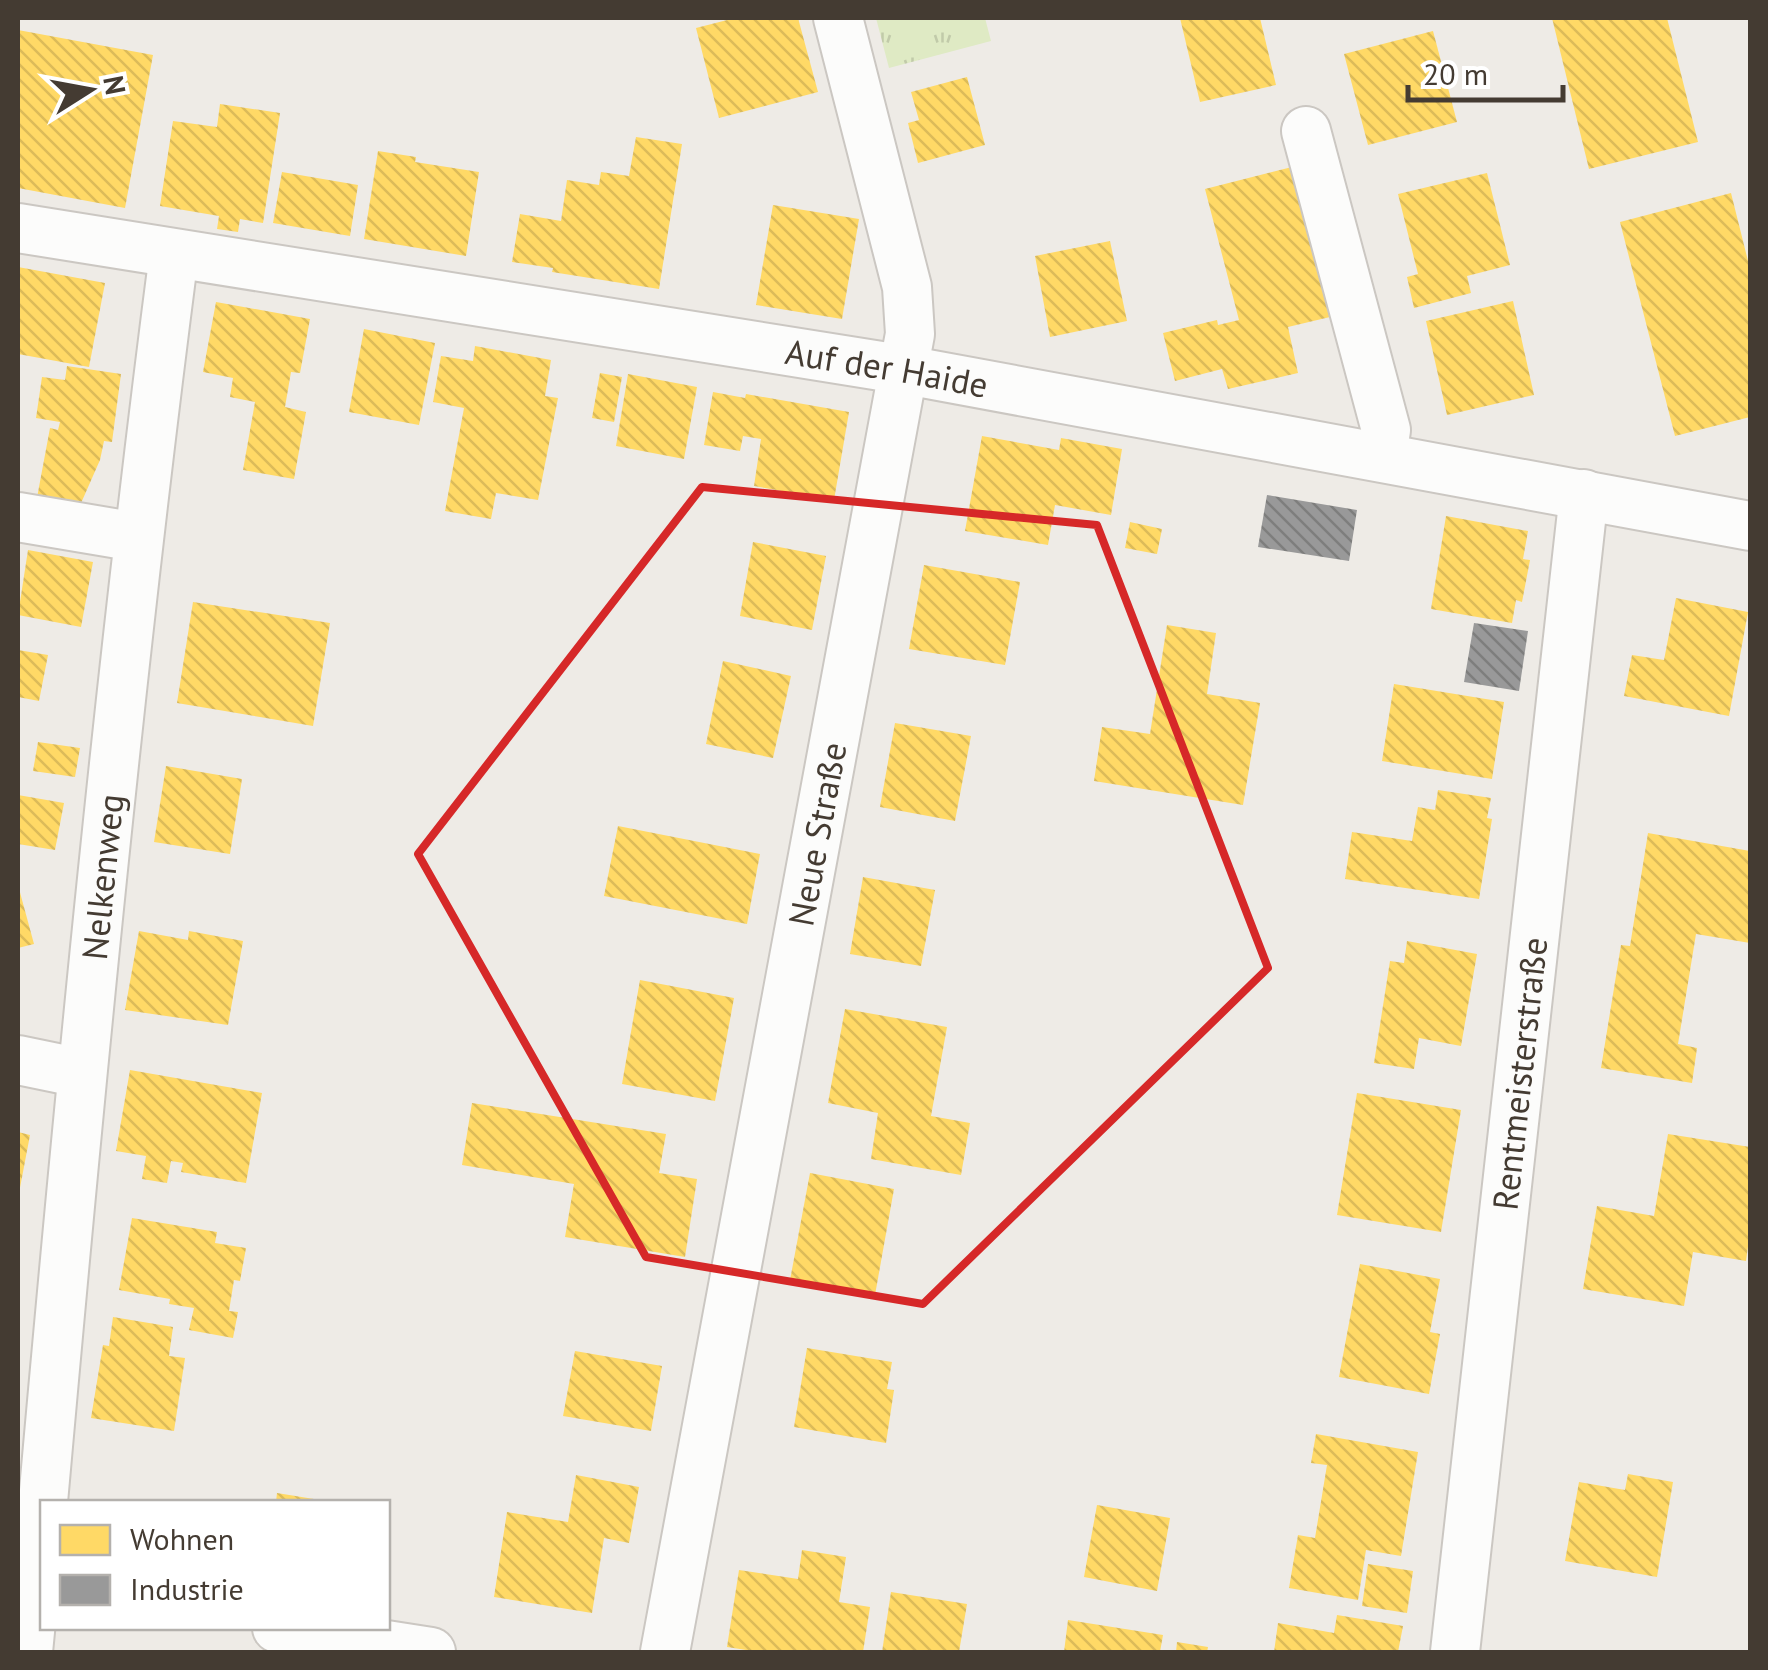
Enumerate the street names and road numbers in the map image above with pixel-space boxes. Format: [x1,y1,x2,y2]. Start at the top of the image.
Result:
street label: Auf der Haide [782,328,992,408]
street label: Neue Straße [777,739,857,929]
street label: Nelkenweg [71,792,134,962]
street label: Rentmeisterstraße [1481,935,1557,1212]

